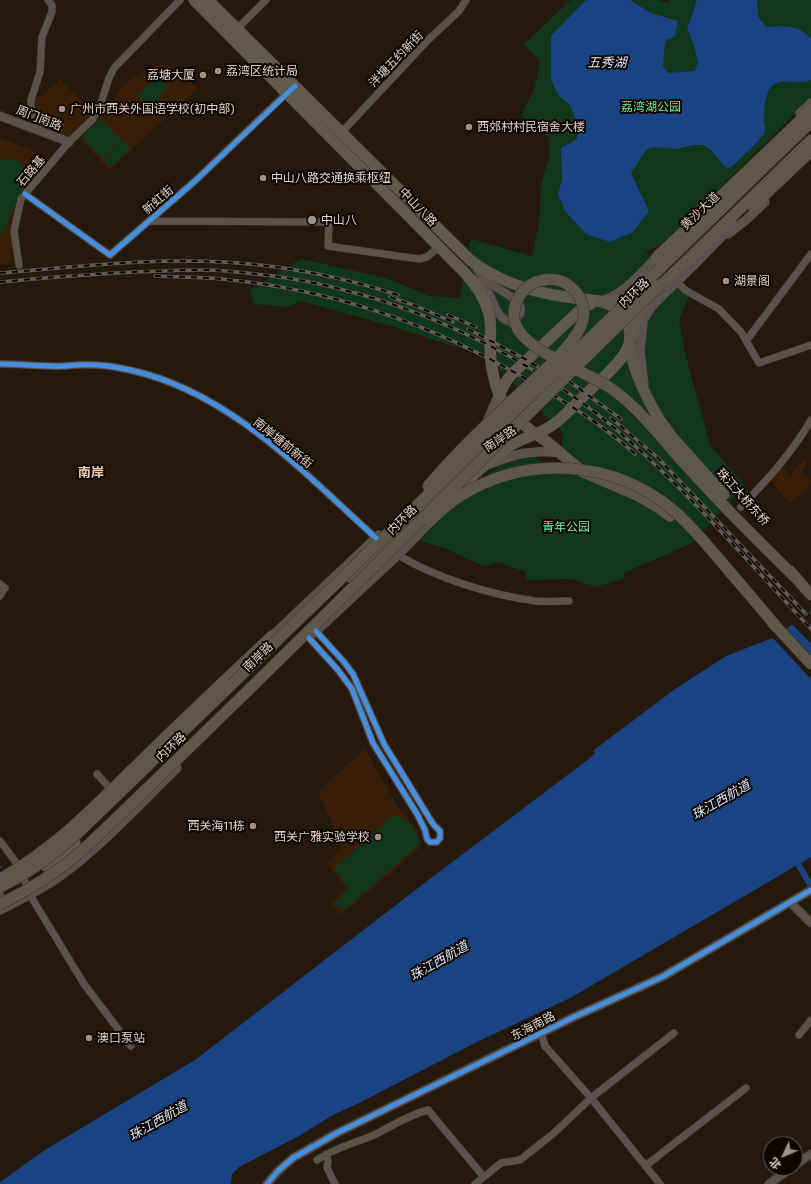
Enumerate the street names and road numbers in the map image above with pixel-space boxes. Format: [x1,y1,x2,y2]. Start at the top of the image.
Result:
street label: 泮塘五约新街 [366,28,426,90]
street label: 周门南路 [14,103,64,133]
street label: 石路基 [14,153,48,189]
street label: 新虹街 [140,183,176,217]
street label: 中山八路 [396,185,440,229]
street label: 黄沙大道 [678,189,722,233]
street label: 内环路 [616,275,652,311]
street label: 南岸塘前新街 [250,415,316,471]
street label: 南岸路 [481,423,519,455]
street label: 珠江大桥东桥 [714,465,772,529]
street label: 内环路 [384,502,420,538]
street label: 南岸路 [240,639,276,675]
street label: 内环路 [153,729,189,765]
street label: 东海南路 [508,1009,558,1043]

